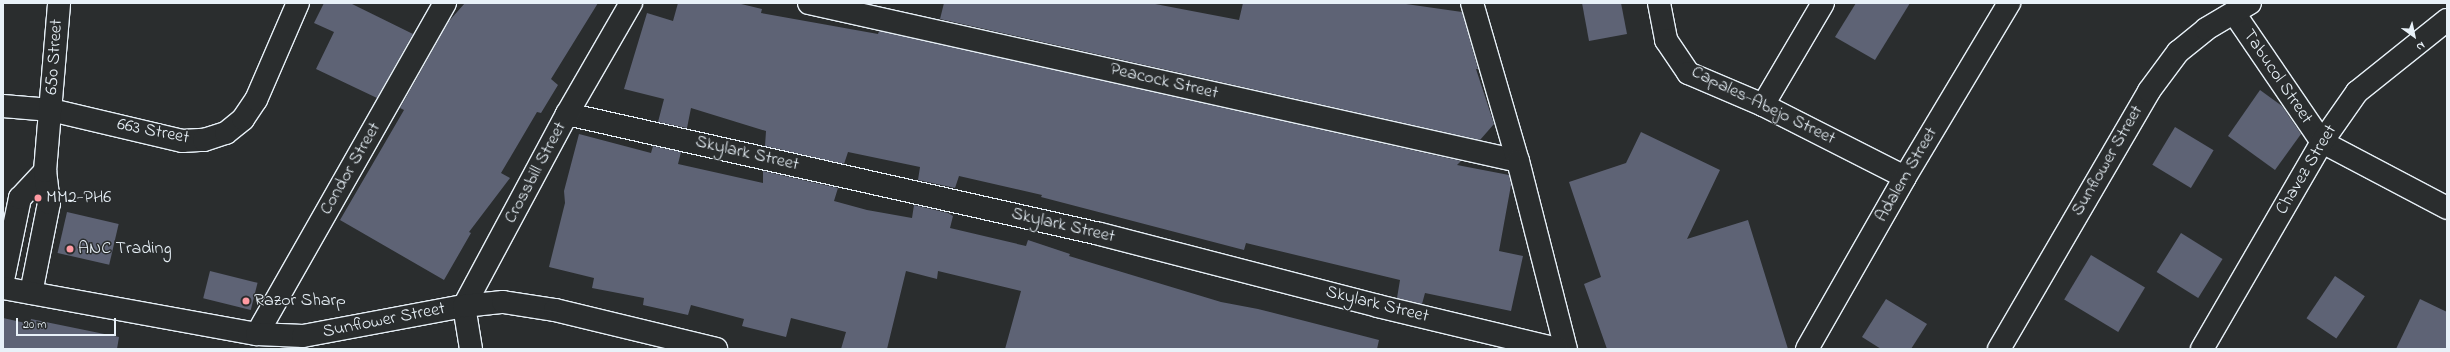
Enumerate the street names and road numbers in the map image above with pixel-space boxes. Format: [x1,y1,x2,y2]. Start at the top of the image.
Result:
street label: 650 Street [42,18,68,96]
street label: Tabucol Street [2237,26,2317,128]
street label: Peacock Street [1108,59,1220,105]
street label: Capales-Abejo Street [1687,62,1839,150]
street label: Sunflower Street [2068,102,2148,220]
street label: 663 Street [115,114,191,150]
street label: Condor Street [316,119,386,219]
street label: Crossbill Street [500,119,572,227]
street label: Chavez Street [2272,121,2342,219]
street label: Adalem Street [1871,124,1943,226]
street label: Skylark Street [693,132,801,176]
street label: Skylark Street [1009,204,1117,248]
street label: Skylark Street [1323,282,1431,328]
street label: Sunflower Street [321,299,447,343]

